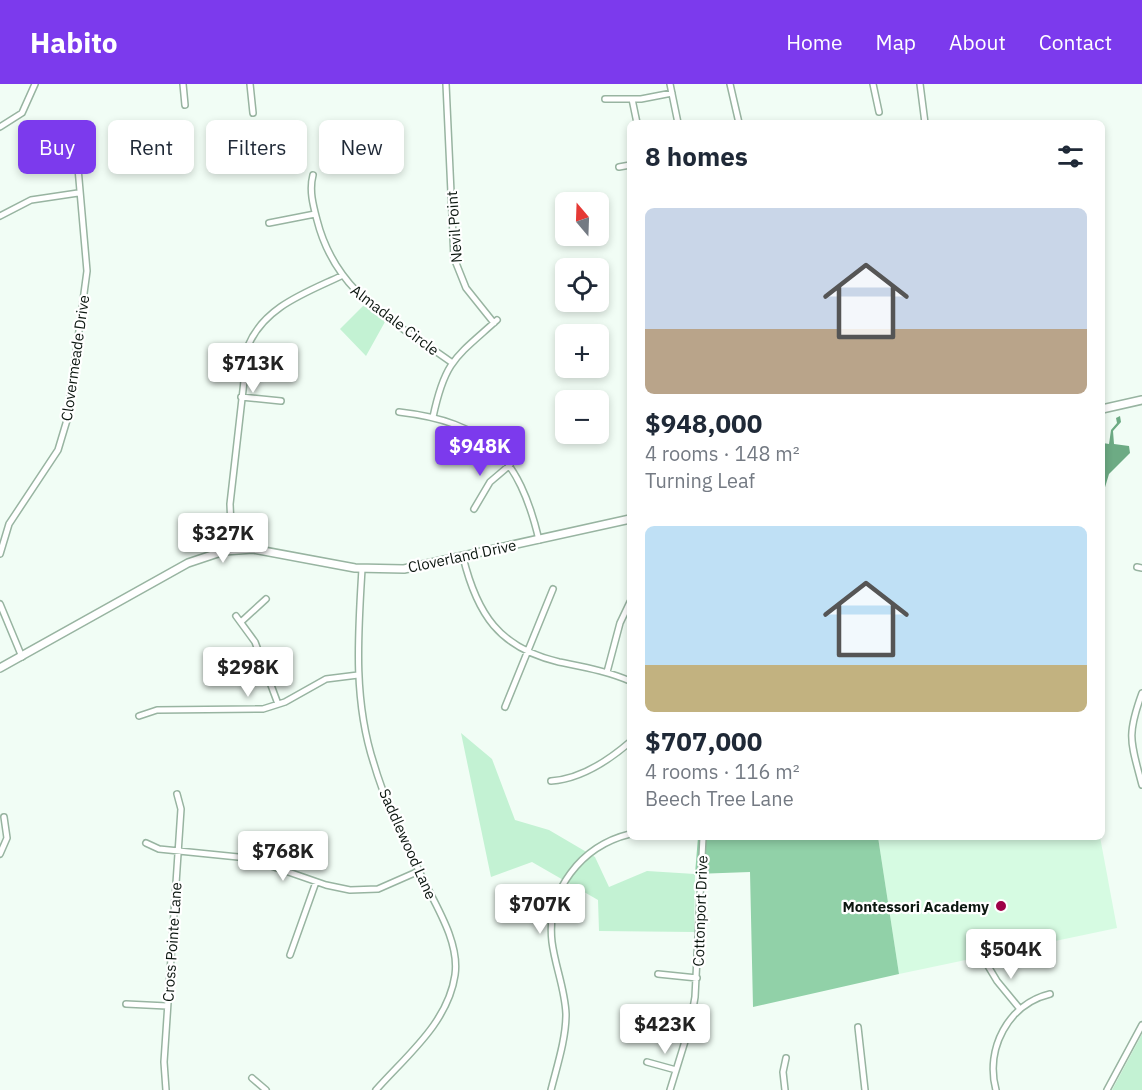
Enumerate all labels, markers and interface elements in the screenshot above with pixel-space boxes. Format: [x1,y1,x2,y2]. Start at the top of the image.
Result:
text: Habito [30,24,118,61]
text: Home [786,28,843,56]
text: Map [876,28,916,56]
text: About [949,28,1006,56]
text: Contact [1039,28,1112,56]
chip: Buy [18,120,96,174]
chip: Rent [108,120,194,174]
chip: Filters [206,120,307,174]
chip: New [319,120,404,174]
text: 8 homes [645,139,748,173]
icon: filters [1054,140,1087,173]
street label: Nevil Point [442,190,466,264]
north arrow [555,192,609,246]
map controls [555,192,609,444]
icon: home [812,247,920,355]
button: locate [555,258,609,312]
street label: Almadale Circle [347,281,443,359]
street label: Clovermeade Drive [57,294,93,422]
button: + [555,324,609,378]
pin: $713K [211,343,295,394]
text: $713K [222,349,284,376]
button: − [555,390,609,444]
text: $948,000 [645,406,762,440]
pin: $948K [438,426,522,477]
text: $948K [449,432,511,459]
text: 4 rooms · 148 m² [645,440,800,467]
text: Turning Leaf [645,467,755,494]
pin: $327K [181,513,265,564]
text: $327K [192,519,254,546]
street label: Cloverland Drive [406,535,518,577]
icon: home [812,565,920,673]
pin: $298K [206,647,290,698]
text: $298K [217,653,279,680]
text: $707,000 [645,724,762,758]
text: 4 rooms · 116 m² [645,758,800,785]
text: Beech Tree Lane [645,785,794,812]
street label: Saddlewood Lane [375,786,441,902]
pin: $768K [241,831,325,882]
text: $768K [252,837,314,864]
street label: Cottonport Drive [689,855,711,967]
street label: Cross Pointe Lane [158,882,186,1002]
pin: $707K [498,884,582,935]
text: $707K [509,890,571,917]
place label: Montessori Academy [842,897,989,916]
marker: Montessori Academy [994,899,1008,913]
pin: $504K [969,929,1053,980]
text: $504K [980,935,1042,962]
pin: $423K [623,1004,707,1055]
text: $423K [634,1010,696,1037]

